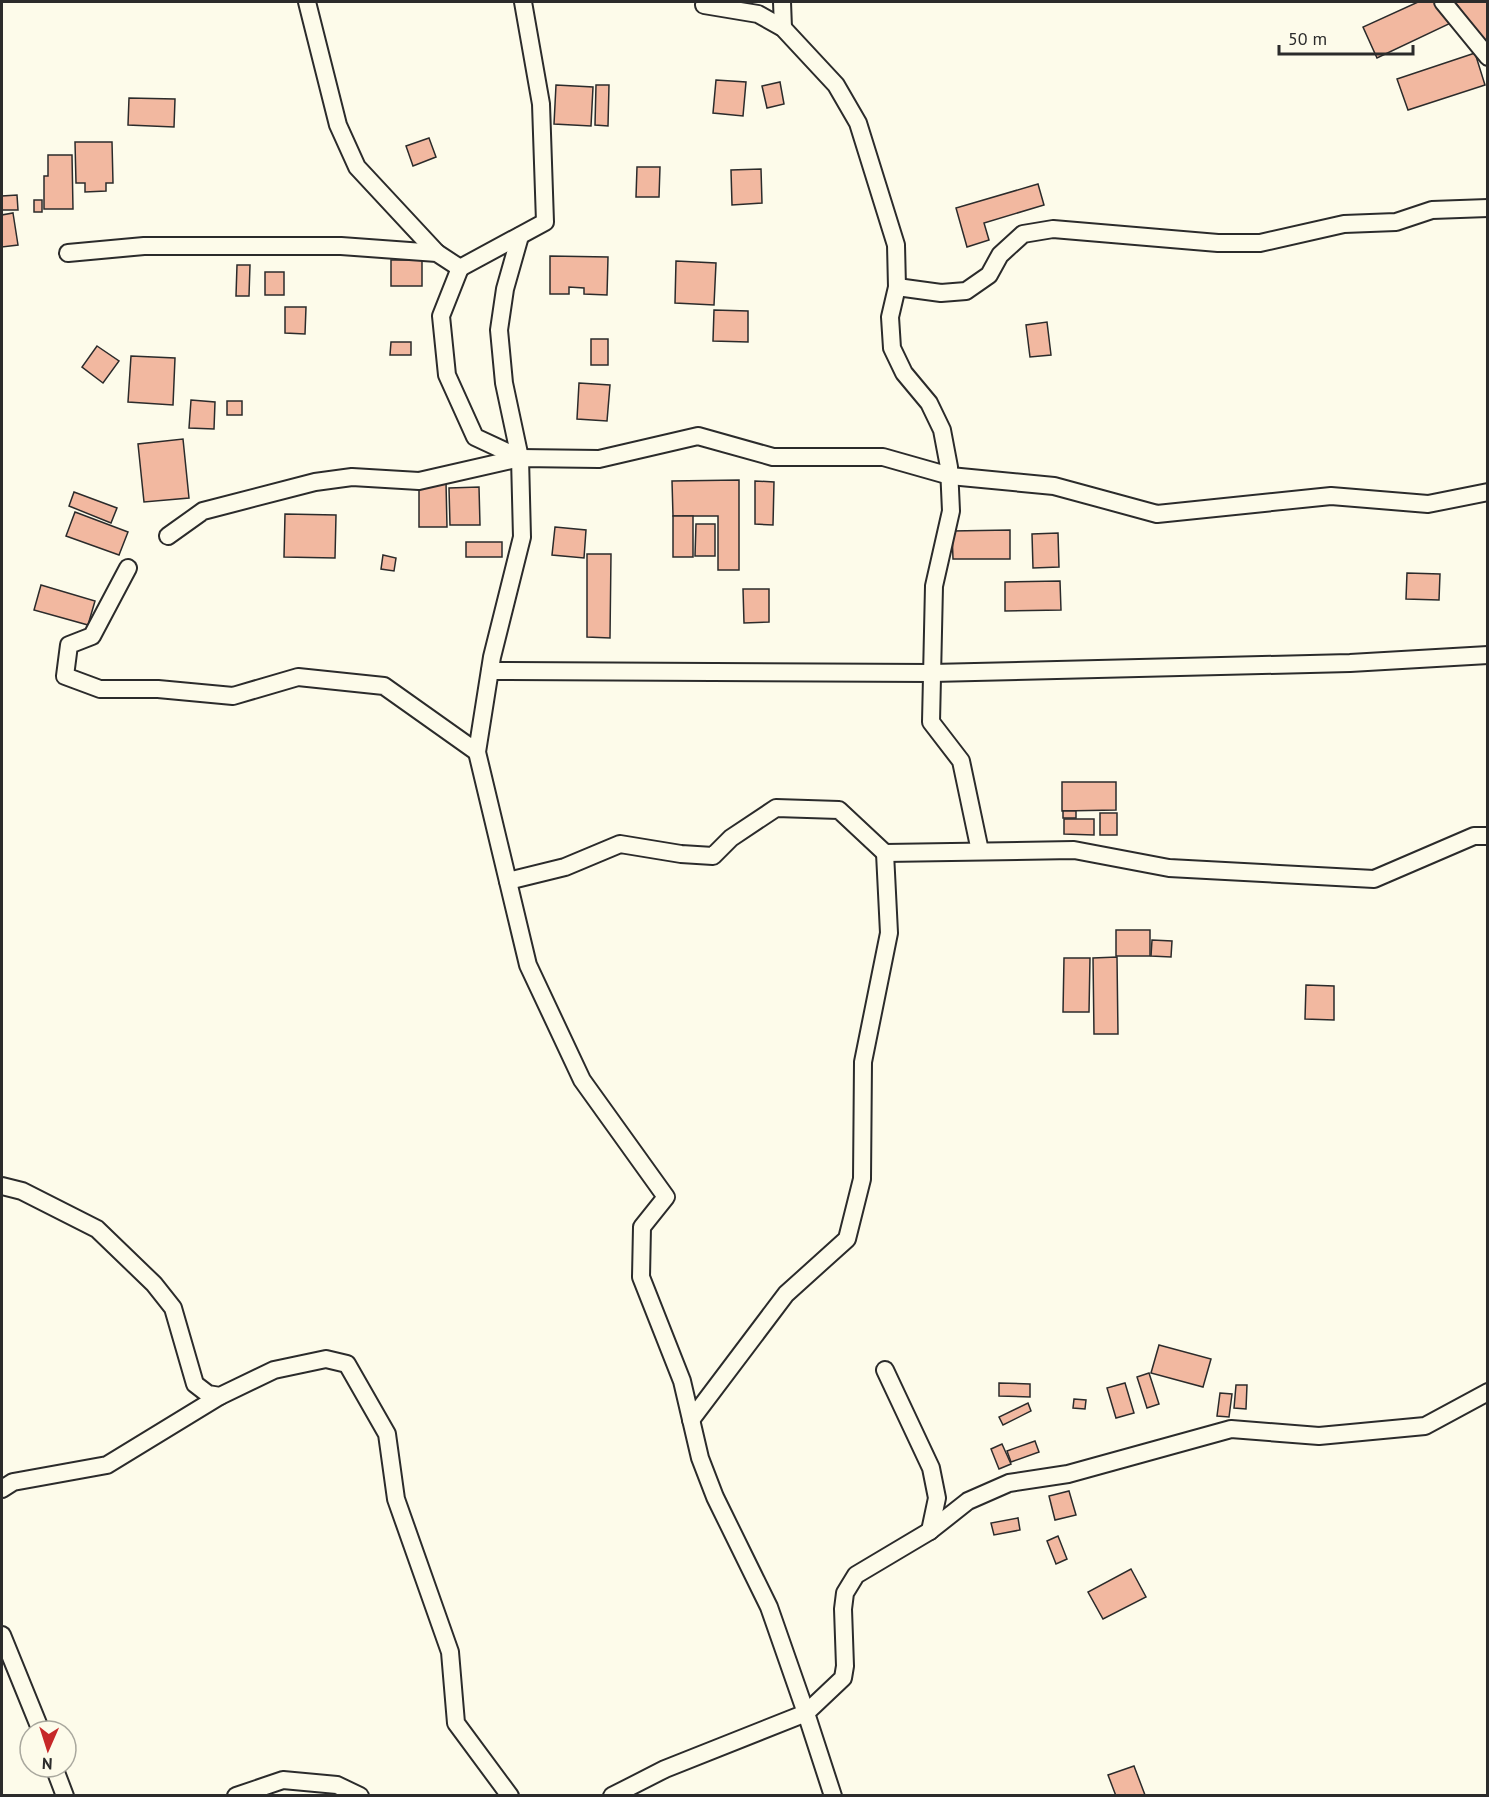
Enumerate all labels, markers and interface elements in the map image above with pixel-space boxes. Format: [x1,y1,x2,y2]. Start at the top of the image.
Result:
scale bar [1279,18,1412,56]
text: 50 m [1288,27,1327,50]
north arrow [18,1719,78,1779]
text: N [41,1754,53,1774]

